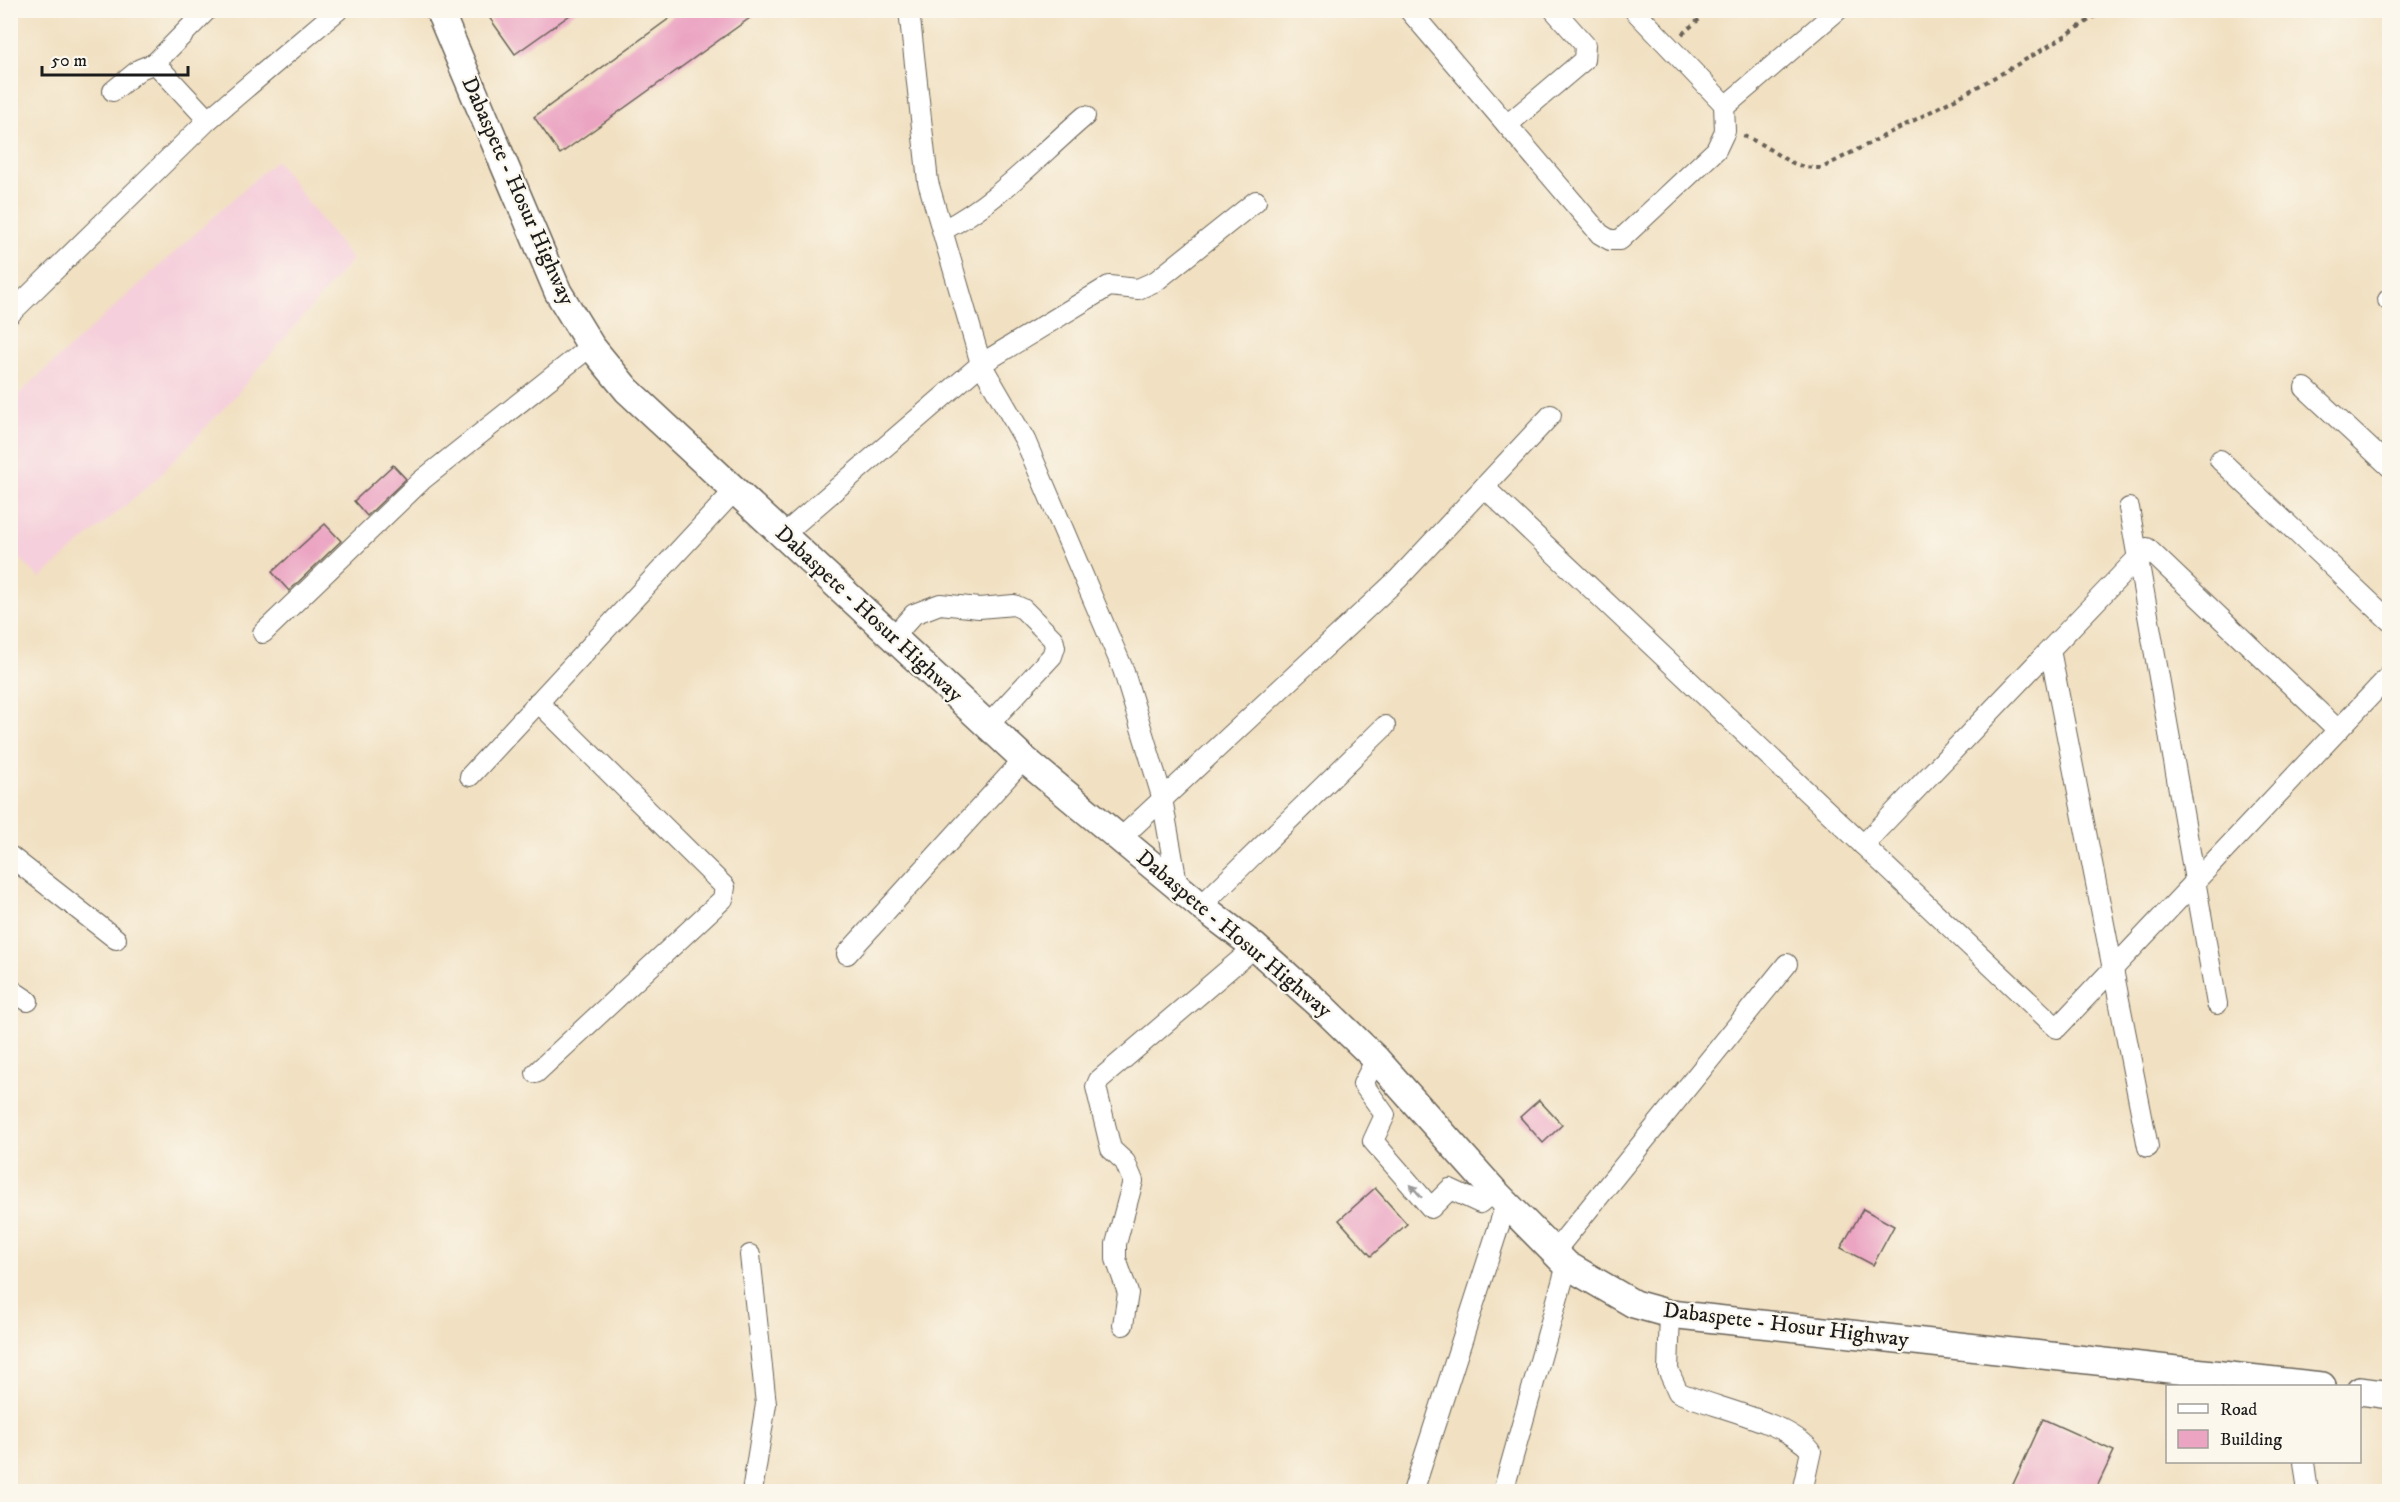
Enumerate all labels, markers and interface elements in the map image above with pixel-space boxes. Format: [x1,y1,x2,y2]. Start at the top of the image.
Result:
scale bar [42,39,188,77]
text: 50 m [51,50,87,72]
street label: Dabaspete - Hosur Highway [455,73,581,310]
street label: Dabaspete - Hosur Highway [769,520,969,709]
street label: Dabaspete - Hosur Highway [1131,844,1338,1024]
one-way arrow [1410,1184,1423,1199]
street label: Dabaspete - Hosur Highway [1662,1297,1911,1354]
legend [2166,1385,2361,1463]
text: Road [2220,1399,2257,1421]
text: Building [2220,1429,2282,1451]

